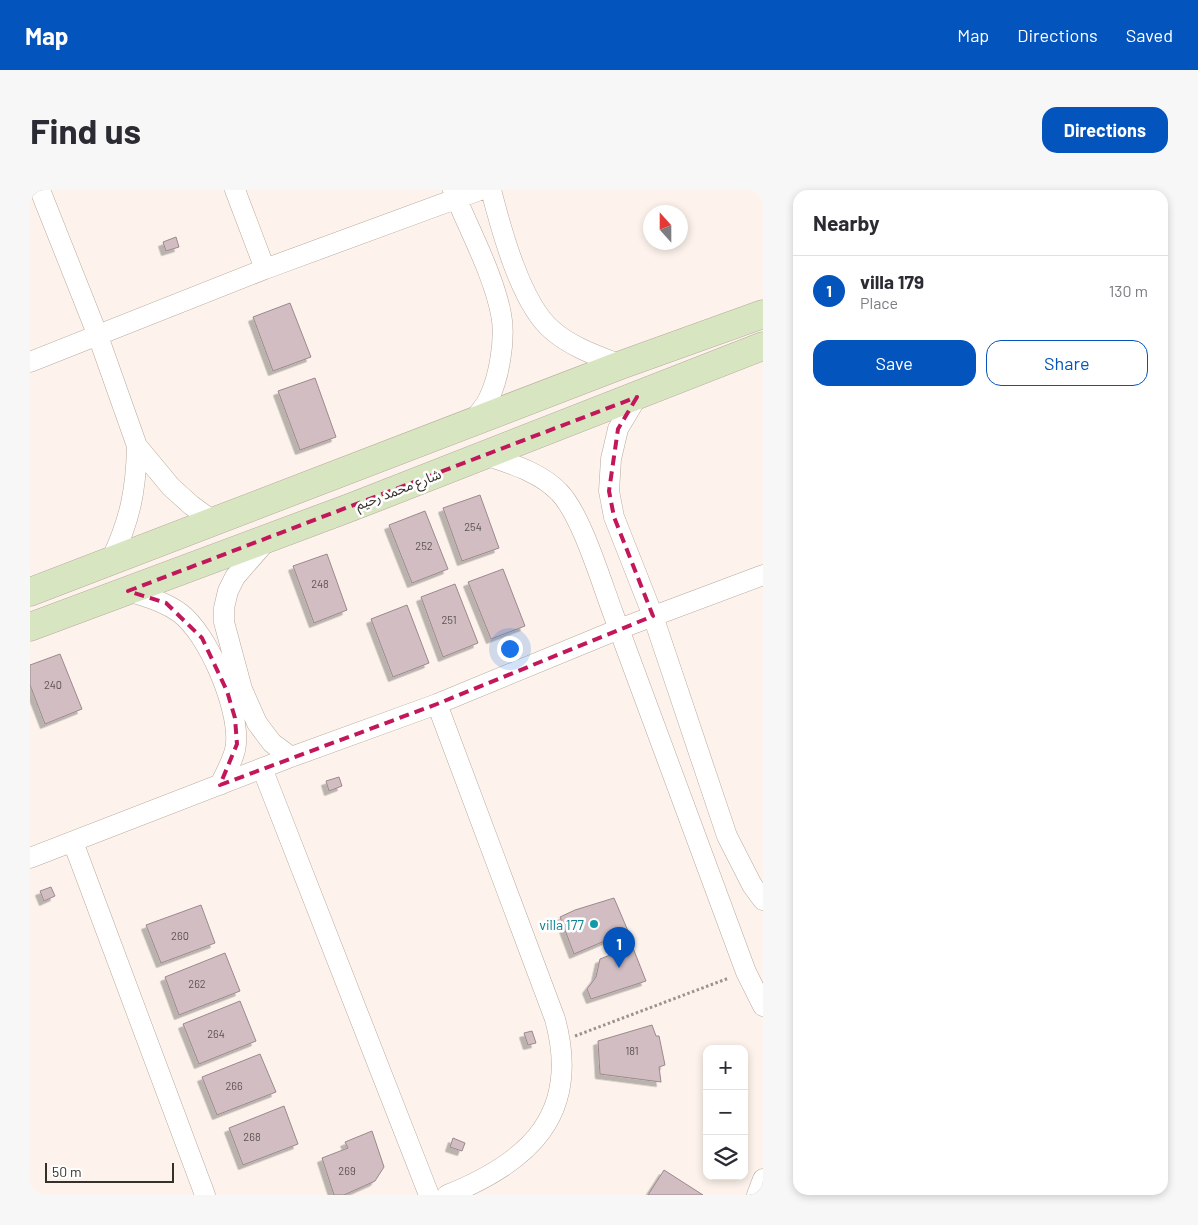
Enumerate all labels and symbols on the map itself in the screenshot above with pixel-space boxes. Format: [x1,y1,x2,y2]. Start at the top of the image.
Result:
north arrow [643,205,688,250]
street label: شارع محمد رحيم [353,465,444,516]
house number: 254 [464,520,482,533]
house number: 252 [415,539,433,552]
house number: 248 [311,577,329,590]
house number: 251 [441,613,457,626]
your location [497,636,523,662]
house number: 240 [44,678,62,691]
place label: villa 177 [539,916,584,933]
marker: villa 177 [588,918,600,930]
pin: 1 [603,927,635,968]
house number: 260 [171,929,189,942]
house number: 262 [188,977,206,990]
house number: 264 [207,1027,225,1040]
house number: 181 [625,1044,639,1057]
house number: 266 [225,1079,243,1092]
house number: 268 [243,1130,261,1143]
scale bar [45,1160,174,1183]
house number: 269 [338,1164,356,1177]

